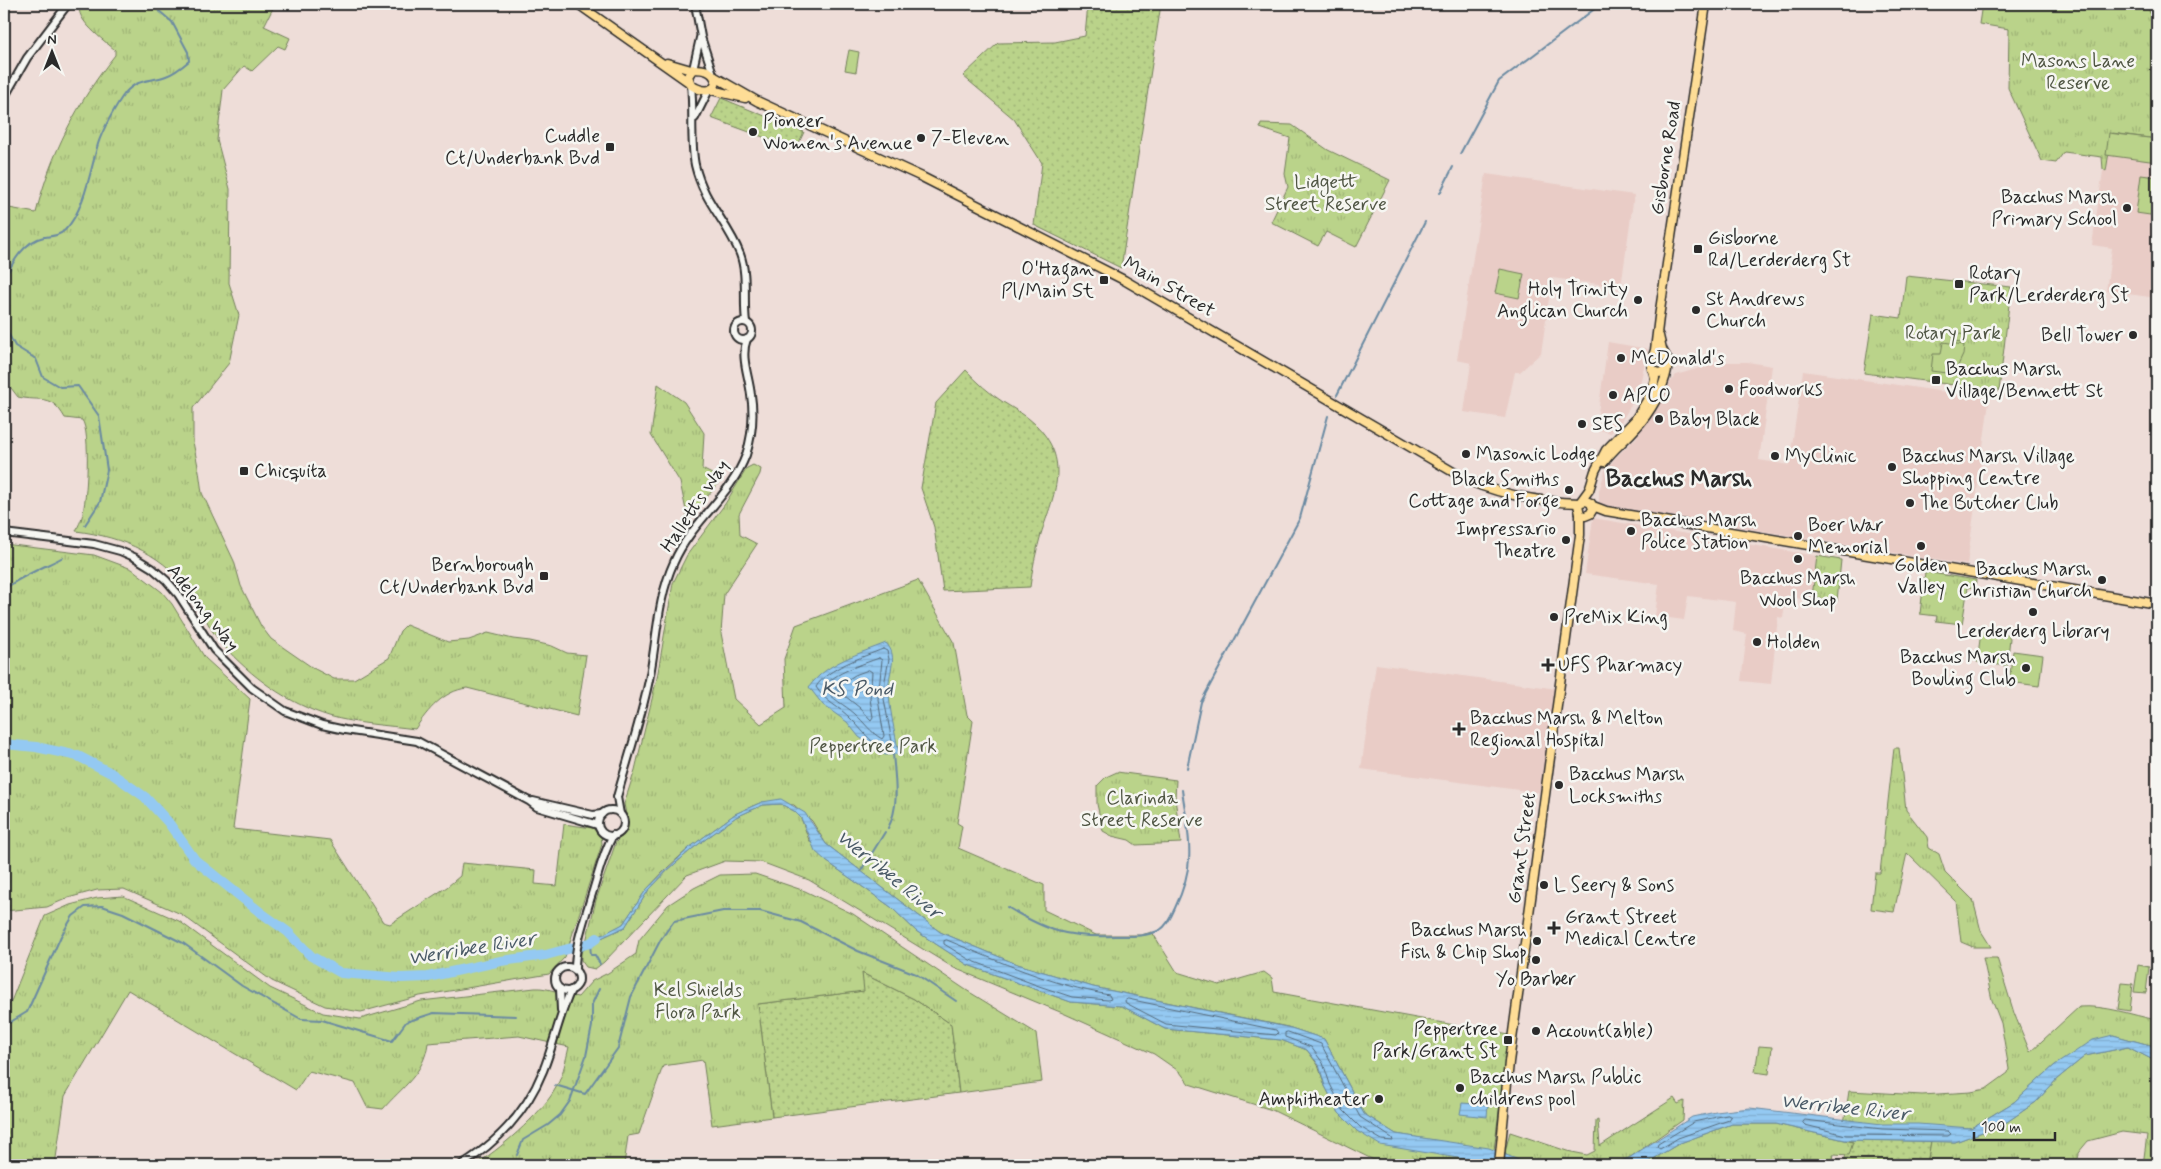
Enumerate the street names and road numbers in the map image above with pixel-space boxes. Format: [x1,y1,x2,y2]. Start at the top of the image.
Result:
street label: Gisborne Road [1645,99,1687,217]
street label: Main Street [1119,251,1219,323]
street label: Halletts Way [655,455,735,557]
street label: Adelong Way [160,559,245,657]
street label: Grant Street [1502,791,1542,905]

